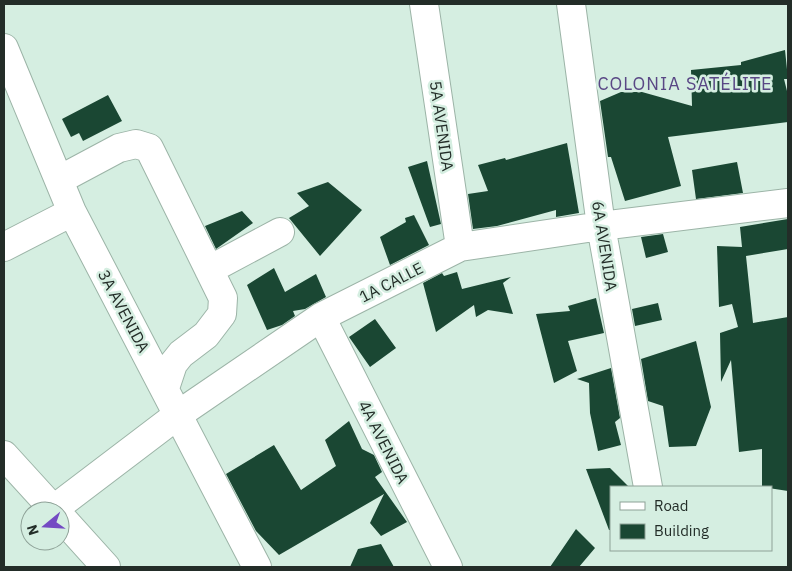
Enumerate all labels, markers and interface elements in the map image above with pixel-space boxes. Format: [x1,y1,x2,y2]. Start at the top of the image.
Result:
district label: COLONIA SATÉLITE [597,72,773,95]
street label: 5A AVENIDA [426,80,458,172]
street label: 6A AVENIDA [588,200,622,292]
street label: 1A CALLE [356,257,426,307]
street label: 3A AVENIDA [94,266,154,356]
street label: 4A AVENIDA [354,397,414,487]
legend [610,486,772,551]
text: Road [654,496,689,515]
north arrow [20,501,70,551]
text: Building [654,521,709,540]
text: N [23,522,43,538]

